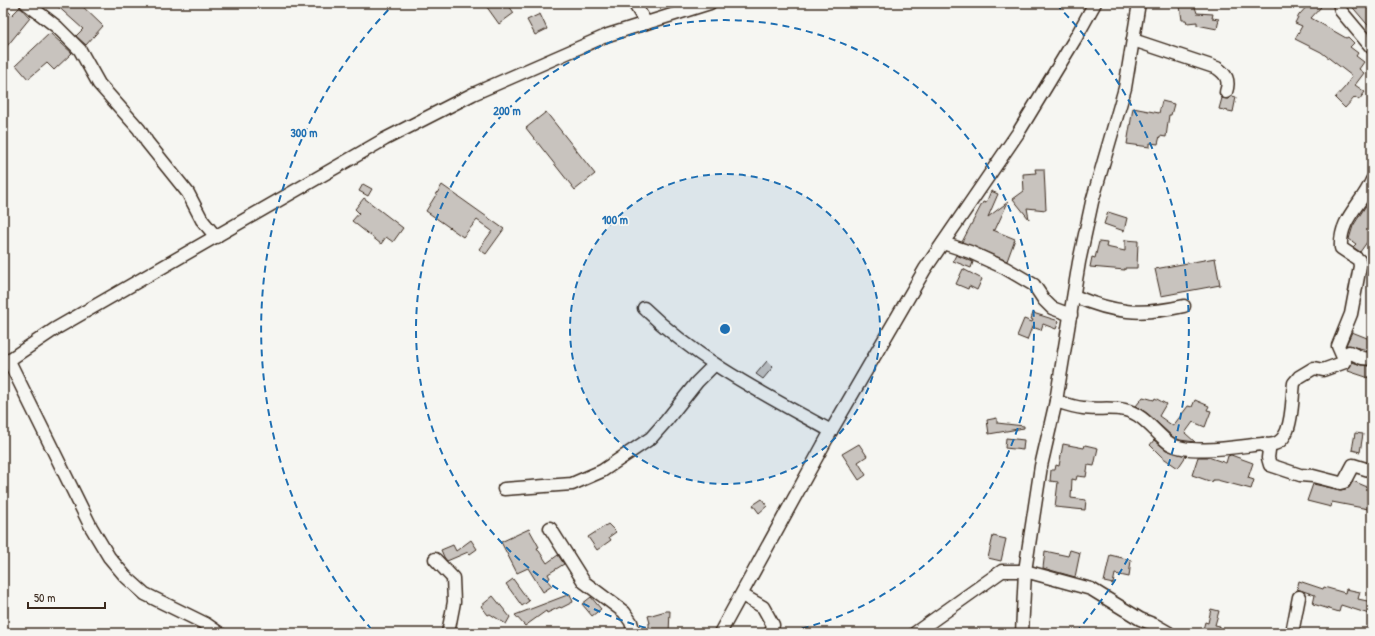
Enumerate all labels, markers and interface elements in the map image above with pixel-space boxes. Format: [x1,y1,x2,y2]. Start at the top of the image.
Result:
text: 200 m [493,102,521,119]
text: 300 m [290,124,318,141]
text: 100 m [602,211,628,228]
centre of rings [718,322,732,336]
scale bar [28,584,105,610]
text: 50 m [34,589,55,606]

